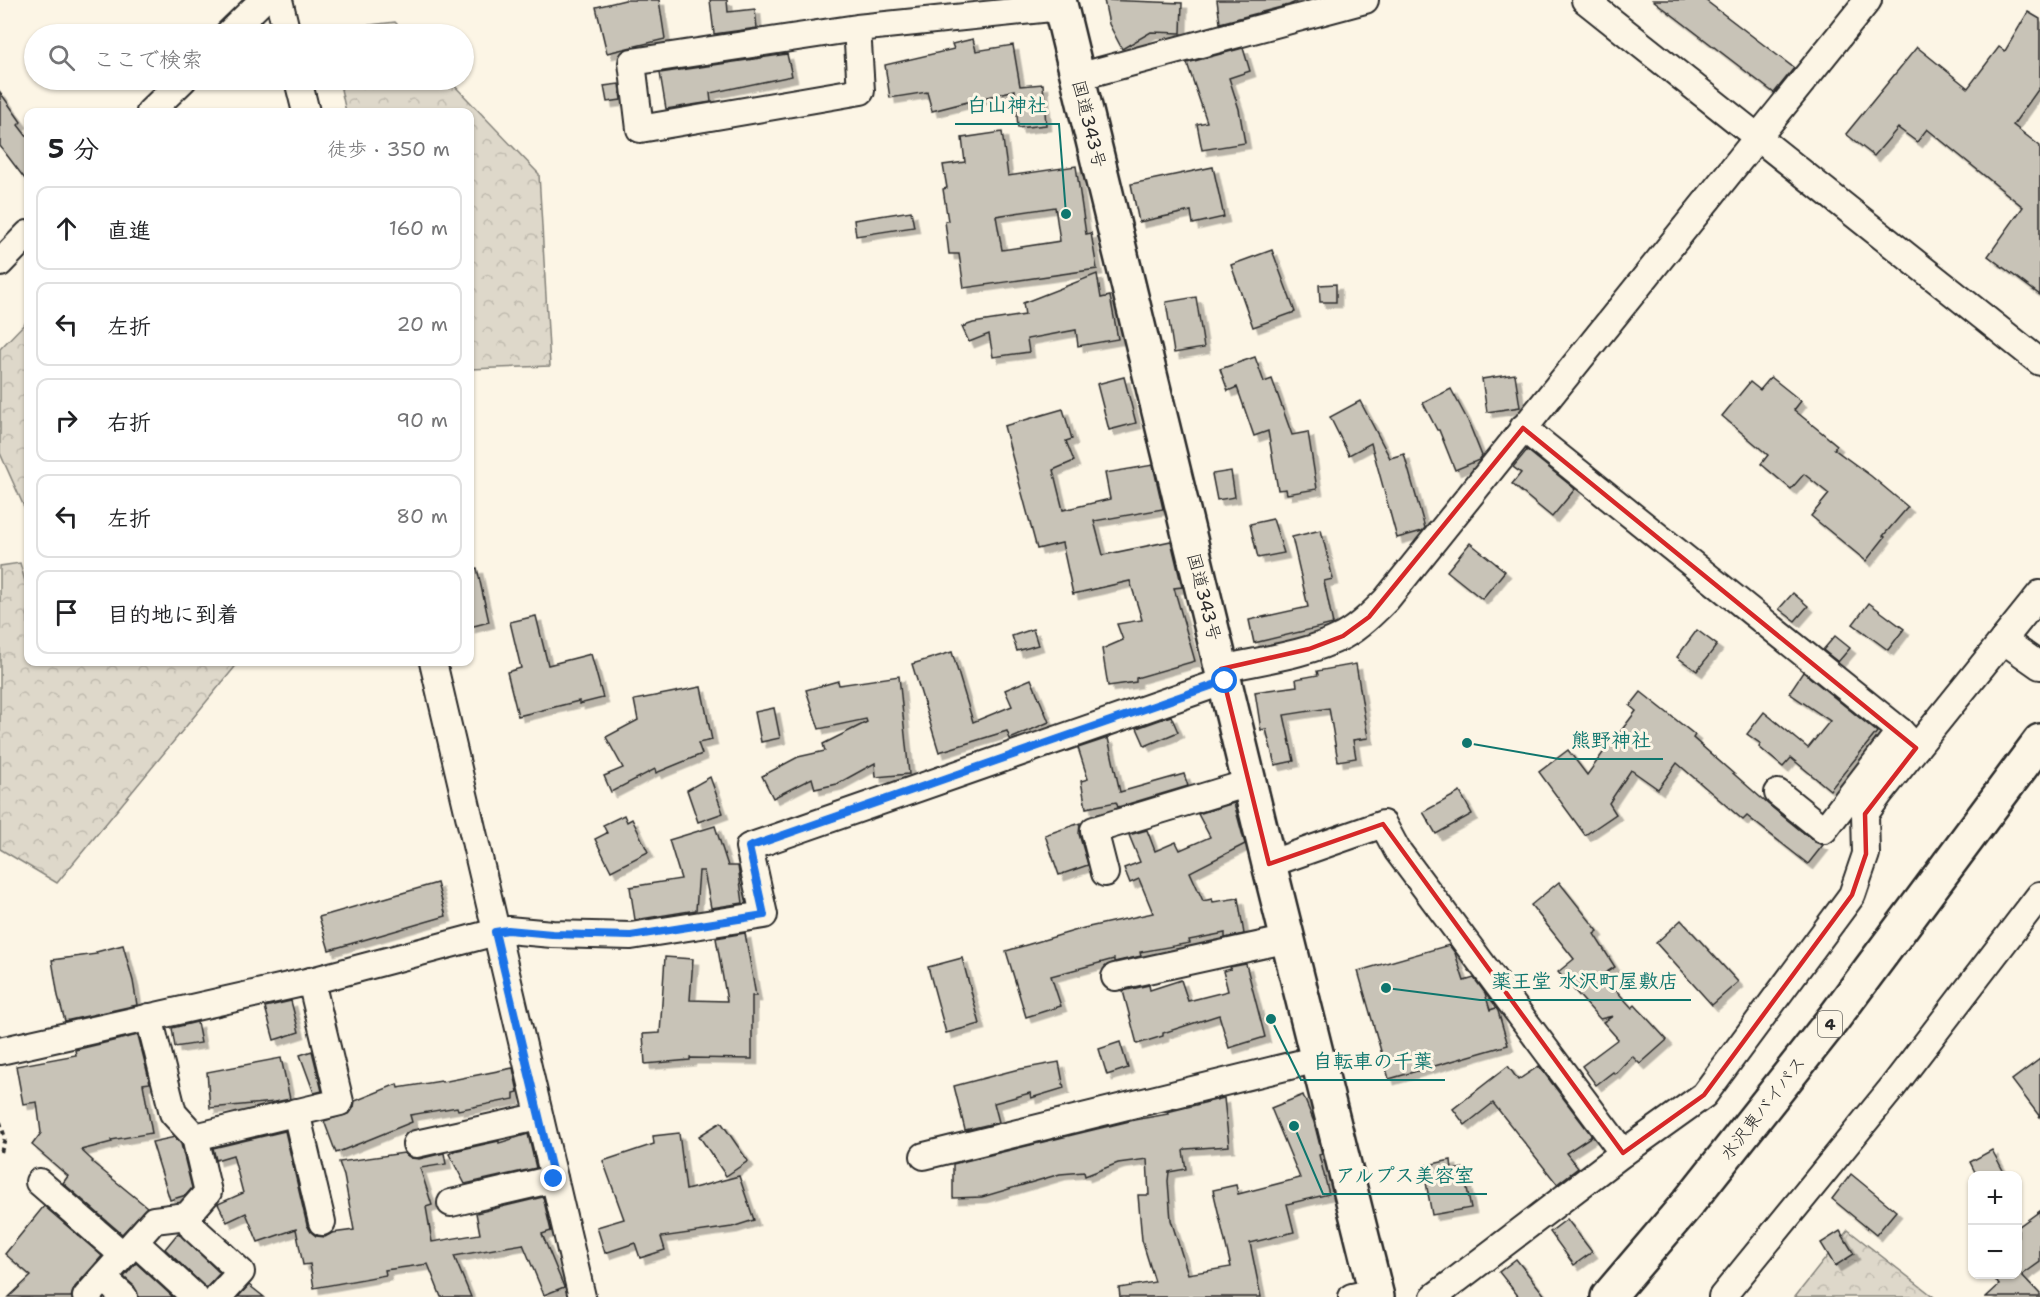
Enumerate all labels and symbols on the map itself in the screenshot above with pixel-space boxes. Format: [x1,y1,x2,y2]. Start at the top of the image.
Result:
street label: 国道343号 [1066,77,1112,171]
callout: 白山神社 [955,86,1059,124]
text: 白山神社 [967,92,1047,118]
street label: 国道343号 [1181,550,1227,644]
route start [1211,667,1237,693]
callout: 熊野神社 [1559,721,1663,759]
text: 熊野神社 [1571,727,1651,753]
callout: 薬王堂 水沢町屋敷店 [1480,962,1691,1000]
text: 薬王堂 水沢町屋敷店 [1492,968,1678,994]
road number: 4 [1818,1011,1842,1037]
callout: 自転車の千葉 [1301,1042,1445,1080]
text: 自転車の千葉 [1313,1048,1433,1074]
street label: 水沢東バイパス [1715,1051,1811,1165]
callout: アルプス美容室 [1323,1156,1487,1194]
text: アルプス美容室 [1336,1162,1474,1188]
route end [540,1165,566,1191]

